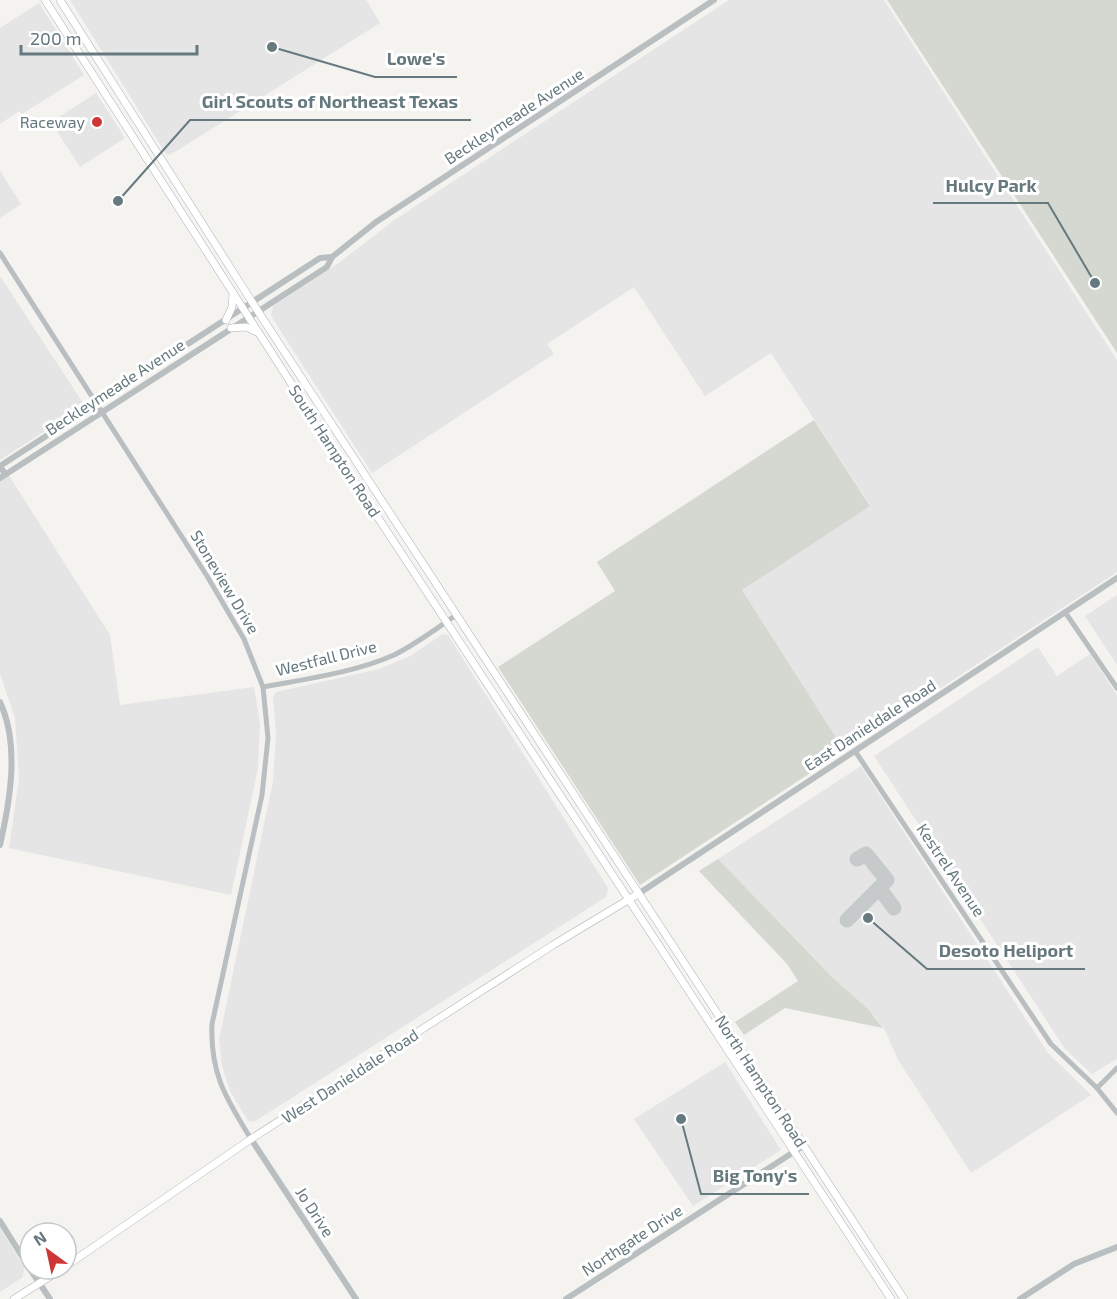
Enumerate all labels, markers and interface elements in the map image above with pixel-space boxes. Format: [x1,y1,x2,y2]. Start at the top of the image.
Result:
scale bar [21,18,196,56]
text: 200 m [30,27,82,49]
callout: Lowe's [375,41,457,77]
text: Lowe's [387,47,445,69]
street label: Beckleymeade Avenue [441,63,587,168]
callout: Girl Scouts of Northeast Texas [190,84,471,120]
text: Girl Scouts of Northeast Texas [202,90,458,112]
place label: Raceway [20,112,86,131]
marker: Raceway [90,115,104,129]
callout: Hulcy Park [933,167,1048,203]
text: Hulcy Park [946,174,1036,196]
street label: Beckleymeade Avenue [42,334,188,439]
street label: South Hampton Road [286,381,385,520]
street label: Stoneview Drive [187,527,264,637]
street label: Westfall Drive [274,636,378,679]
street label: East Danieldale Road [800,675,939,774]
street label: Kestrel Avenue [913,820,989,920]
callout: Desoto Heliport [927,933,1085,969]
text: Desoto Heliport [939,939,1074,961]
street label: North Hampton Road [712,1011,811,1150]
street label: West Danieldale Road [278,1024,422,1127]
callout: Big Tony's [701,1158,809,1194]
text: Big Tony's [713,1164,797,1186]
street label: Jo Drive [292,1183,339,1240]
street label: Northgate Drive [578,1200,686,1279]
north arrow [18,1221,78,1281]
text: N [30,1227,50,1249]

